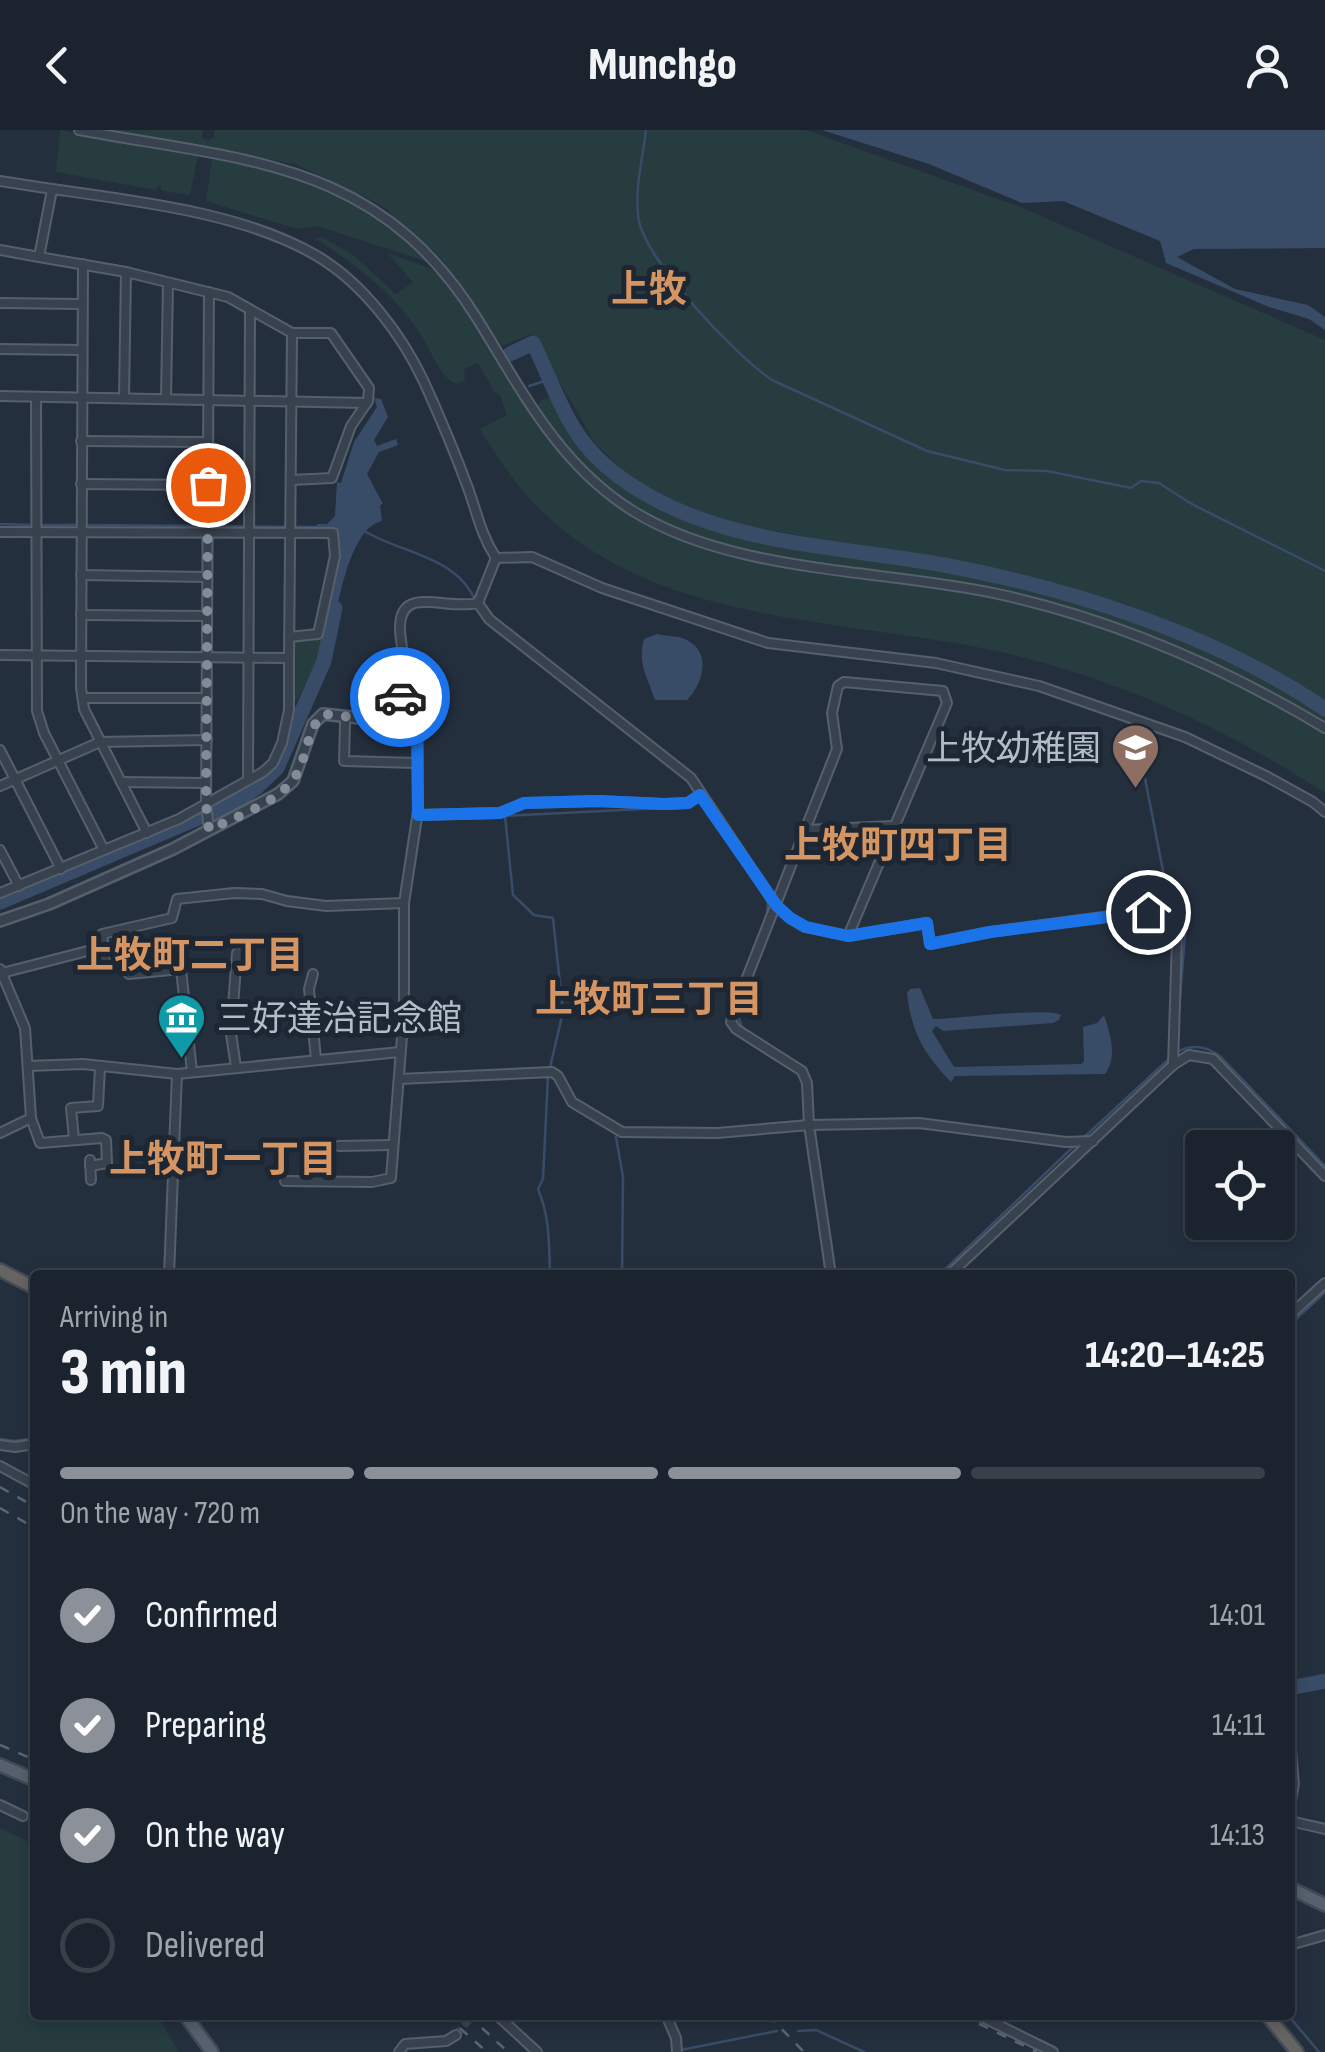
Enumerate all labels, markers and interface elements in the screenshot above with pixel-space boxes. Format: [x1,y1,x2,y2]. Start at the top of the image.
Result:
icon: back [30,38,85,93]
text: Munchgo [588,38,737,93]
icon: person [1240,38,1295,93]
district label: 上牧 [611,268,687,313]
pin [166,443,251,528]
icon: bag [181,458,236,513]
courier [350,647,450,747]
icon: car [373,670,428,725]
school or university icon: 上牧幼稚園 [1110,722,1162,790]
place label: 上牧幼稚園 [926,728,1101,771]
district label: 上牧町四丁目 [784,824,1012,869]
pin [1106,870,1191,955]
icon: home [1121,885,1176,940]
district label: 上牧町二丁目 [76,934,304,979]
district label: 上牧町三丁目 [535,978,763,1023]
museum icon: 三好達治記念館 [156,992,208,1060]
place label: 三好達治記念館 [217,998,462,1041]
map controls [1185,1130,1295,1240]
button: locate [1185,1130,1295,1240]
district label: 上牧町一丁目 [109,1138,337,1183]
text: Arriving in [60,1298,168,1337]
text: 14:20–14:25 [1085,1333,1265,1378]
text: 3 min [60,1335,187,1413]
text: On the way · 720 m [60,1494,260,1533]
icon: check [60,1588,115,1643]
text: Confirmed [145,1593,278,1638]
text: 14:01 [1209,1596,1265,1635]
icon: check [60,1698,115,1753]
text: Preparing [145,1703,266,1748]
text: 14:11 [1212,1706,1265,1745]
icon: check [60,1808,115,1863]
text: On the way [145,1813,285,1858]
text: 14:13 [1210,1816,1265,1855]
text: Delivered [145,1923,265,1968]

